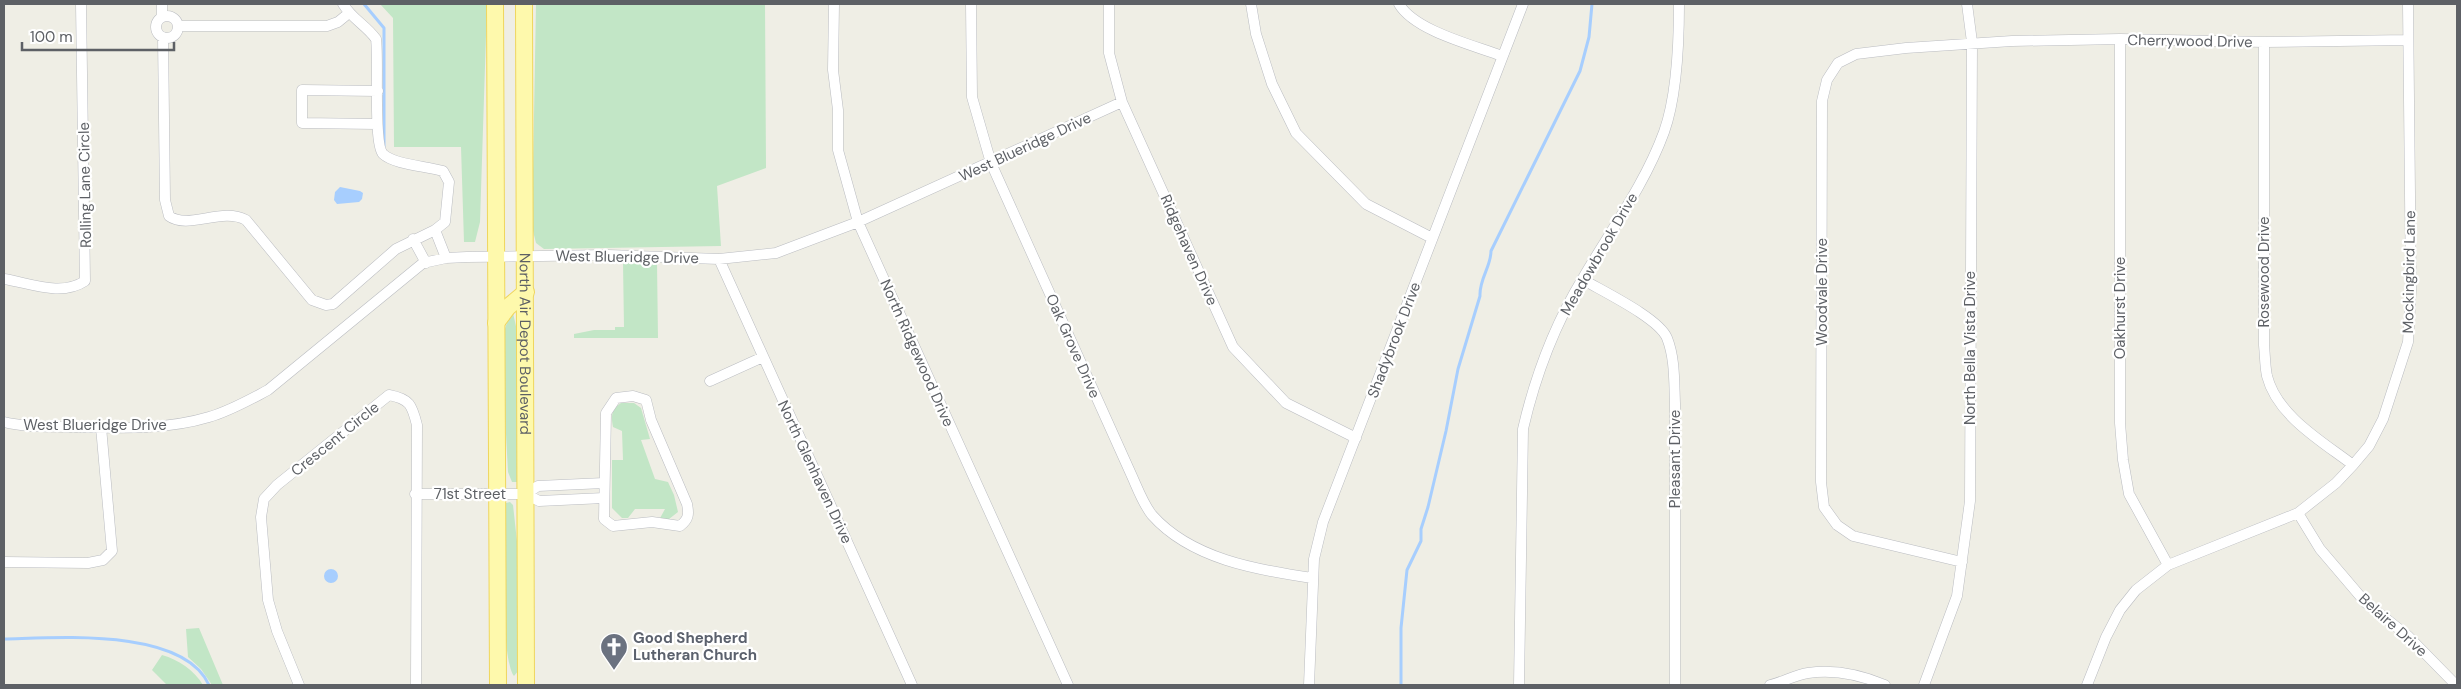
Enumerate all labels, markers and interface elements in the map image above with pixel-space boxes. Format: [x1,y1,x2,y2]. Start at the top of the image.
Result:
scale bar [22,20,175,52]
text: 100 m [30,27,73,47]
street label: Cherrywood Drive [2127,30,2253,52]
street label: West Blueridge Drive [956,108,1094,186]
street label: Rolling Lane Circle [74,122,96,248]
street label: Meadowbrook Drive [1556,189,1642,319]
street label: Ridgehaven Drive [1156,191,1222,309]
street label: Mockingbird Lane [2398,210,2420,334]
street label: Rosewood Drive [2254,217,2274,327]
street label: Woodvale Drive [1812,238,1832,346]
street label: West Blueridge Drive [555,246,699,268]
street label: North Air Depot Boulevard [515,253,535,435]
street label: Oakhurst Drive [2110,257,2130,359]
street label: North Bella Vista Drive [1960,271,1980,425]
street label: North Ridgewood Drive [875,276,959,430]
street label: Shadybrook Drive [1363,279,1425,401]
street label: Oak Grove Drive [1041,291,1105,401]
street label: Crescent Circle [287,397,383,481]
street label: North Glenhaven Drive [773,397,857,547]
street label: Pleasant Drive [1665,410,1685,508]
street label: West Blueridge Drive [23,415,167,435]
street label: 71st Street [434,484,506,504]
street label: Belaire Drive [2354,589,2432,661]
place label: Good Shepherd Lutheran Church [633,628,757,665]
church icon: Good Shepherd Lutheran Church [599,632,629,671]

